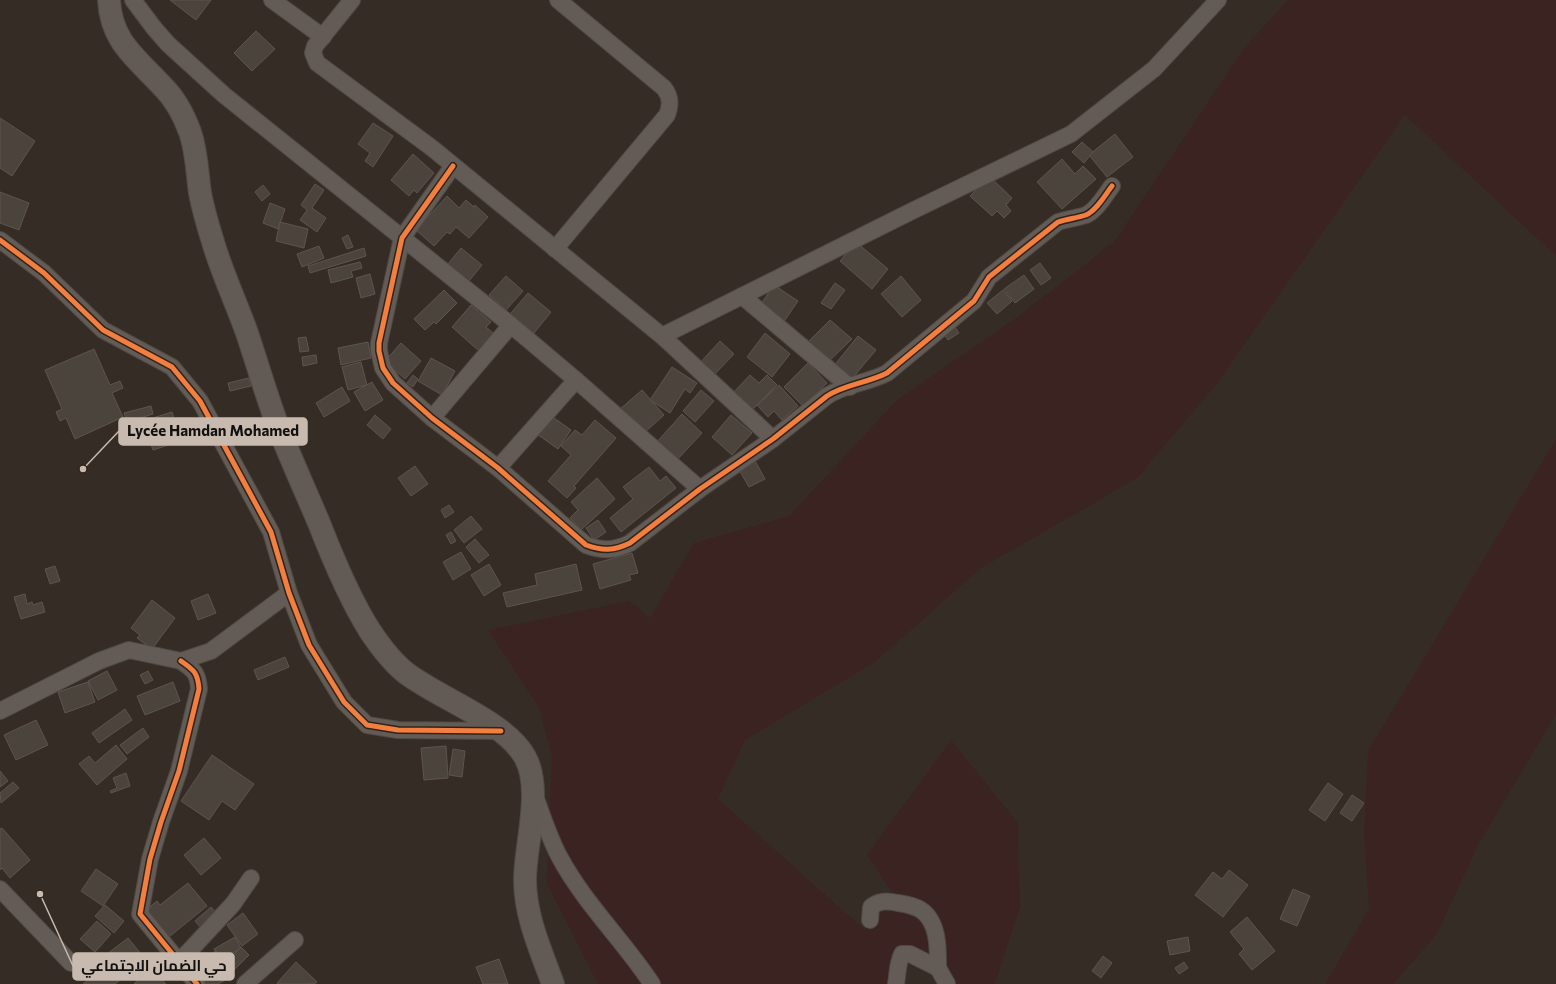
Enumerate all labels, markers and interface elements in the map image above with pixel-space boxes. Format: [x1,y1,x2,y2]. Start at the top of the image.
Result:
callout: Lycée Hamdan Mohamed [119,418,307,445]
text: Lycée Hamdan Mohamed [127,421,299,439]
callout: حي الضمان الاجتماعي [73,953,234,980]
text: حي الضمان الاجتماعي [81,956,227,978]

